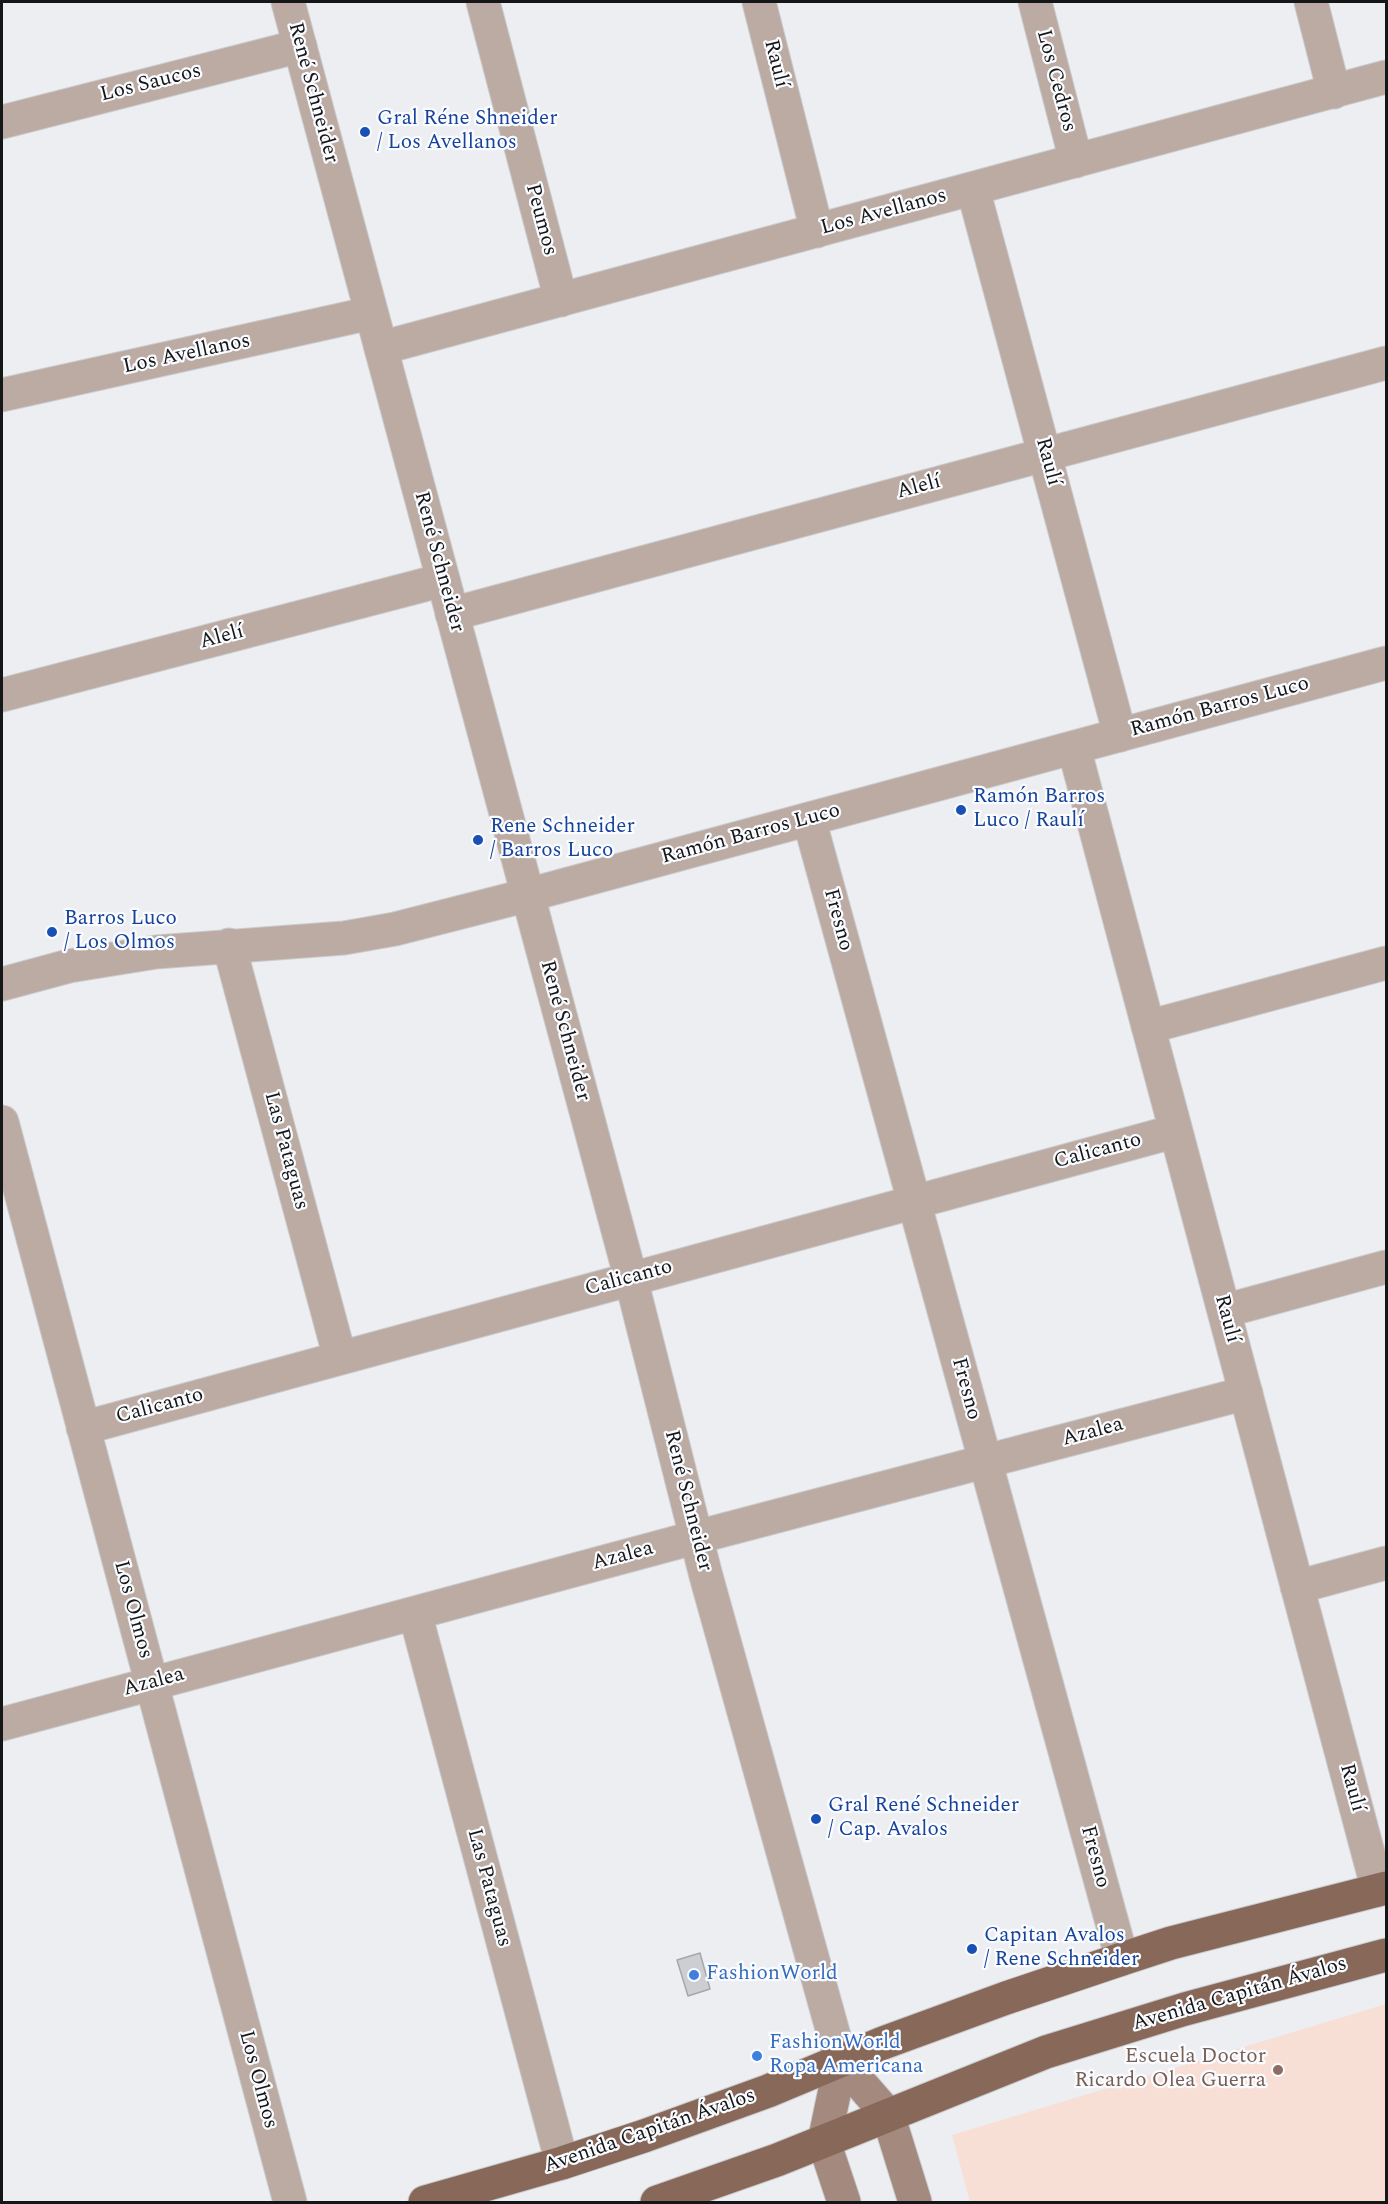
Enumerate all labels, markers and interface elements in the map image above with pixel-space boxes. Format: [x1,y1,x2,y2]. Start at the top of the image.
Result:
street label: René Schneider [281,20,343,166]
street label: Los Cedros [1029,27,1081,135]
street label: Raulí [757,37,793,91]
street label: Los Saucos [98,59,204,109]
place label: Gral Réne Shneider / Los Avellanos [377,107,558,157]
marker: Gral Réne Shneider / Los Avellanos [358,125,372,139]
street label: Peumos [518,181,562,259]
street label: Los Avellanos [818,184,950,242]
street label: Los Avellanos [121,329,253,381]
street label: Raulí [1029,435,1065,489]
street label: Alelí [894,470,944,506]
street label: René Schneider [407,489,469,635]
street label: Alelí [197,620,247,656]
street label: Ramón Barros Luco [1128,672,1312,744]
place label: Ramón Barros Luco / Raulí [973,785,1105,835]
street label: Ramón Barros Luco [659,799,843,871]
marker: Ramón Barros Luco / Raulí [954,803,968,817]
place label: Rene Schneider / Barros Luco [490,815,635,865]
marker: Rene Schneider / Barros Luco [471,833,485,847]
street label: Fresno [817,886,857,954]
place label: Barros Luco / Los Olmos [64,907,177,957]
marker: Barros Luco / Los Olmos [45,925,59,939]
street label: René Schneider [533,958,595,1104]
street label: Las Pataguas [257,1089,313,1213]
street label: Calicanto [1052,1128,1144,1176]
street label: Calicanto [583,1255,675,1303]
street label: Raulí [1208,1292,1244,1346]
street label: Fresno [945,1355,985,1423]
street label: Calicanto [114,1383,206,1431]
street label: Azalea [1060,1413,1126,1453]
street label: René Schneider [657,1428,717,1574]
street label: Azalea [590,1537,656,1577]
street label: Los Olmos [107,1558,157,1662]
street label: Azalea [121,1663,187,1703]
street label: Raulí [1333,1761,1369,1815]
place label: Gral René Schneider / Cap. Avalos [828,1794,1019,1844]
marker: Gral René Schneider / Cap. Avalos [809,1812,823,1826]
street label: Fresno [1074,1823,1114,1891]
street label: Las Pataguas [460,1826,516,1950]
place label: Capitan Avalos / Rene Schneider [984,1924,1139,1974]
marker: Capitan Avalos / Rene Schneider [965,1942,979,1956]
street label: Avenida Capitán Ávalos [1130,1952,1350,2038]
place label: FashionWorld [706,1962,838,1988]
marker: FashionWorld [687,1968,701,1982]
street label: Los Olmos [232,2028,282,2132]
place label: FashionWorld Ropa Americana [769,2031,923,2081]
place label: Escuela Doctor Ricardo Olea Guerra [1074,2045,1266,2095]
marker: FashionWorld Ropa Americana [750,2049,764,2063]
marker: Escuela Doctor Ricardo Olea Guerra [1271,2063,1285,2077]
street label: Avenida Capitán Ávalos [541,2084,759,2180]

